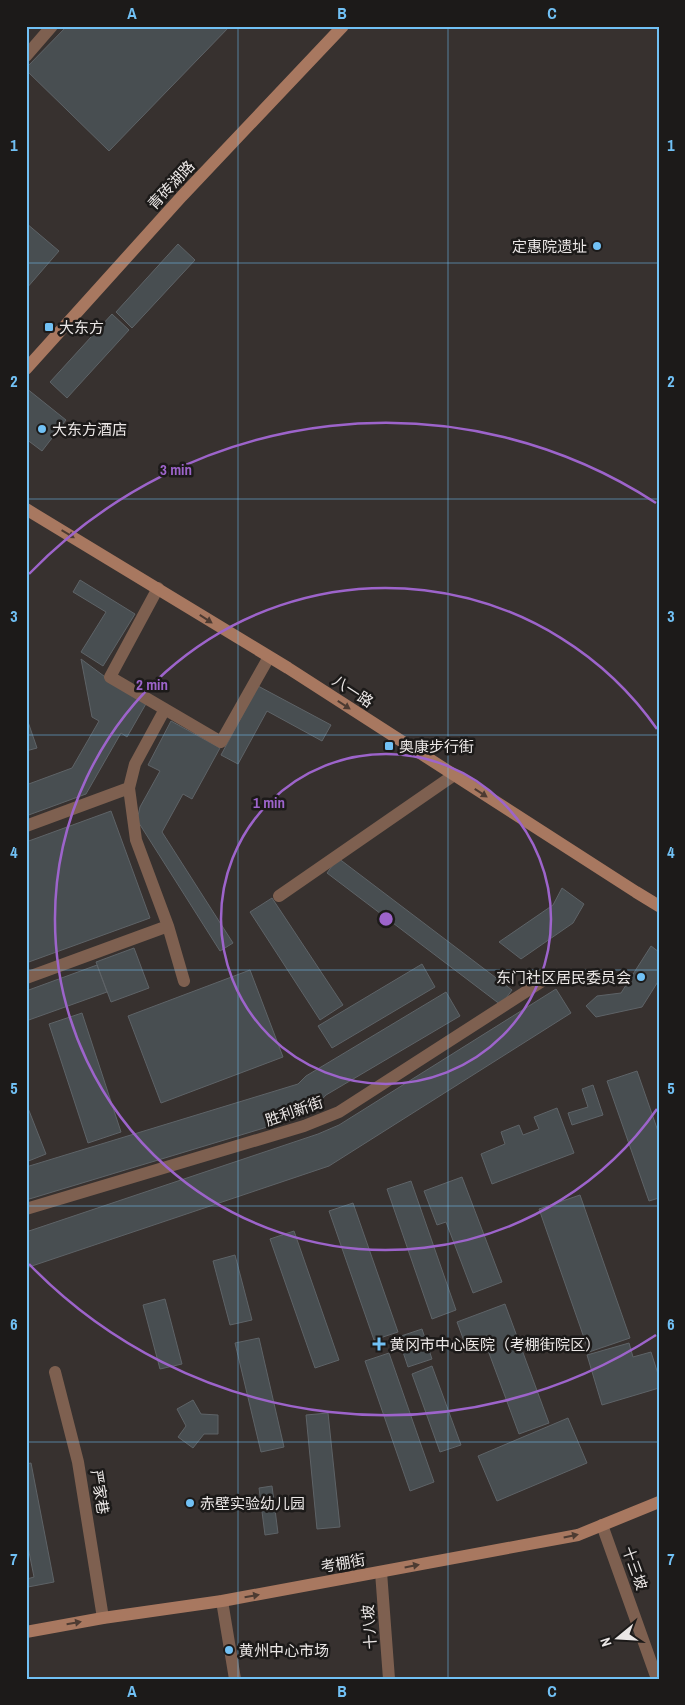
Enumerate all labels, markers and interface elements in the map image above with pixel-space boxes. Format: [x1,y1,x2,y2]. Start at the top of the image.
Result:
text: A [127,2,137,24]
text: B [337,2,347,24]
text: C [547,2,557,24]
text: 1 [10,134,18,156]
text: 1 [667,134,675,156]
street label: 青砖湖路 [143,156,199,214]
place label: 定惠院遗址 [512,236,587,257]
marker: 定惠院遗址 [591,240,603,252]
place label: 大东方 [59,317,104,338]
marker: 大东方 [43,321,55,333]
text: 2 [10,370,18,392]
text: 2 [667,370,675,392]
place label: 大东方酒店 [52,419,127,440]
marker: 大东方酒店 [36,423,48,435]
text: 3 min [160,459,192,480]
one-way arrow [62,529,75,538]
text: 3 [10,605,18,627]
text: 3 [667,605,675,627]
one-way arrow [200,615,213,624]
street label: 八一路 [328,670,378,712]
text: 2 min [136,674,168,695]
one-way arrow [338,700,351,710]
place label: 奥康步行街 [399,736,474,757]
marker: 奥康步行街 [383,740,395,752]
one-way arrow [474,788,488,798]
text: 1 min [253,792,285,813]
text: 4 [10,841,18,863]
text: 4 [667,841,675,863]
centre of rings [377,910,395,928]
place label: 东门社区居民委员会 [496,967,631,988]
marker: 东门社区居民委员会 [635,971,647,983]
text: 5 [10,1077,18,1099]
text: 5 [667,1077,675,1099]
street label: 胜利新街 [262,1091,326,1131]
text: 6 [10,1313,18,1335]
text: 6 [667,1313,675,1335]
place label: 黄冈市中心医院（考棚街院区） [390,1334,600,1355]
marker: 黄冈市中心医院（考棚街院区） [372,1337,386,1351]
street label: 严家巷 [86,1468,114,1516]
place label: 赤壁实验幼儿园 [200,1493,305,1514]
marker: 赤壁实验幼儿园 [184,1497,196,1509]
one-way arrow [564,1532,579,1540]
street label: 十三坡 [617,1543,653,1593]
text: 7 [10,1548,18,1570]
text: 7 [667,1548,675,1570]
street label: 考棚街 [319,1549,367,1577]
one-way arrow [404,1562,419,1570]
one-way arrow [244,1591,260,1599]
street label: 十八坡 [357,1604,381,1650]
north arrow [592,1612,642,1662]
one-way arrow [67,1619,83,1627]
text: N [596,1635,615,1649]
place label: 黄州中心市场 [239,1640,329,1661]
marker: 黄州中心市场 [223,1644,235,1656]
text: A [127,1680,137,1702]
text: B [337,1680,347,1702]
text: C [547,1680,557,1702]

